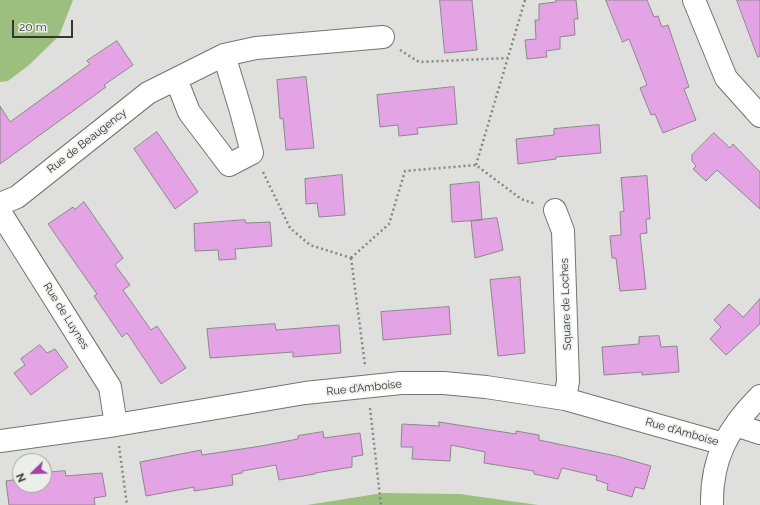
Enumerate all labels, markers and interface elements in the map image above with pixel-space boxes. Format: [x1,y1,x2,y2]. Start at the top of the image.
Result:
scale bar [14,12,75,38]
text: 20 m [19,20,47,34]
street label: Rue de Beaugency [45,106,129,176]
street label: Square de Loches [558,258,574,350]
street label: Rue de Luynes [40,280,92,352]
street label: Rue d’Amboise [326,377,402,399]
street label: Rue d’Amboise [644,415,720,449]
north arrow [12,453,52,493]
text: N [14,471,29,484]

